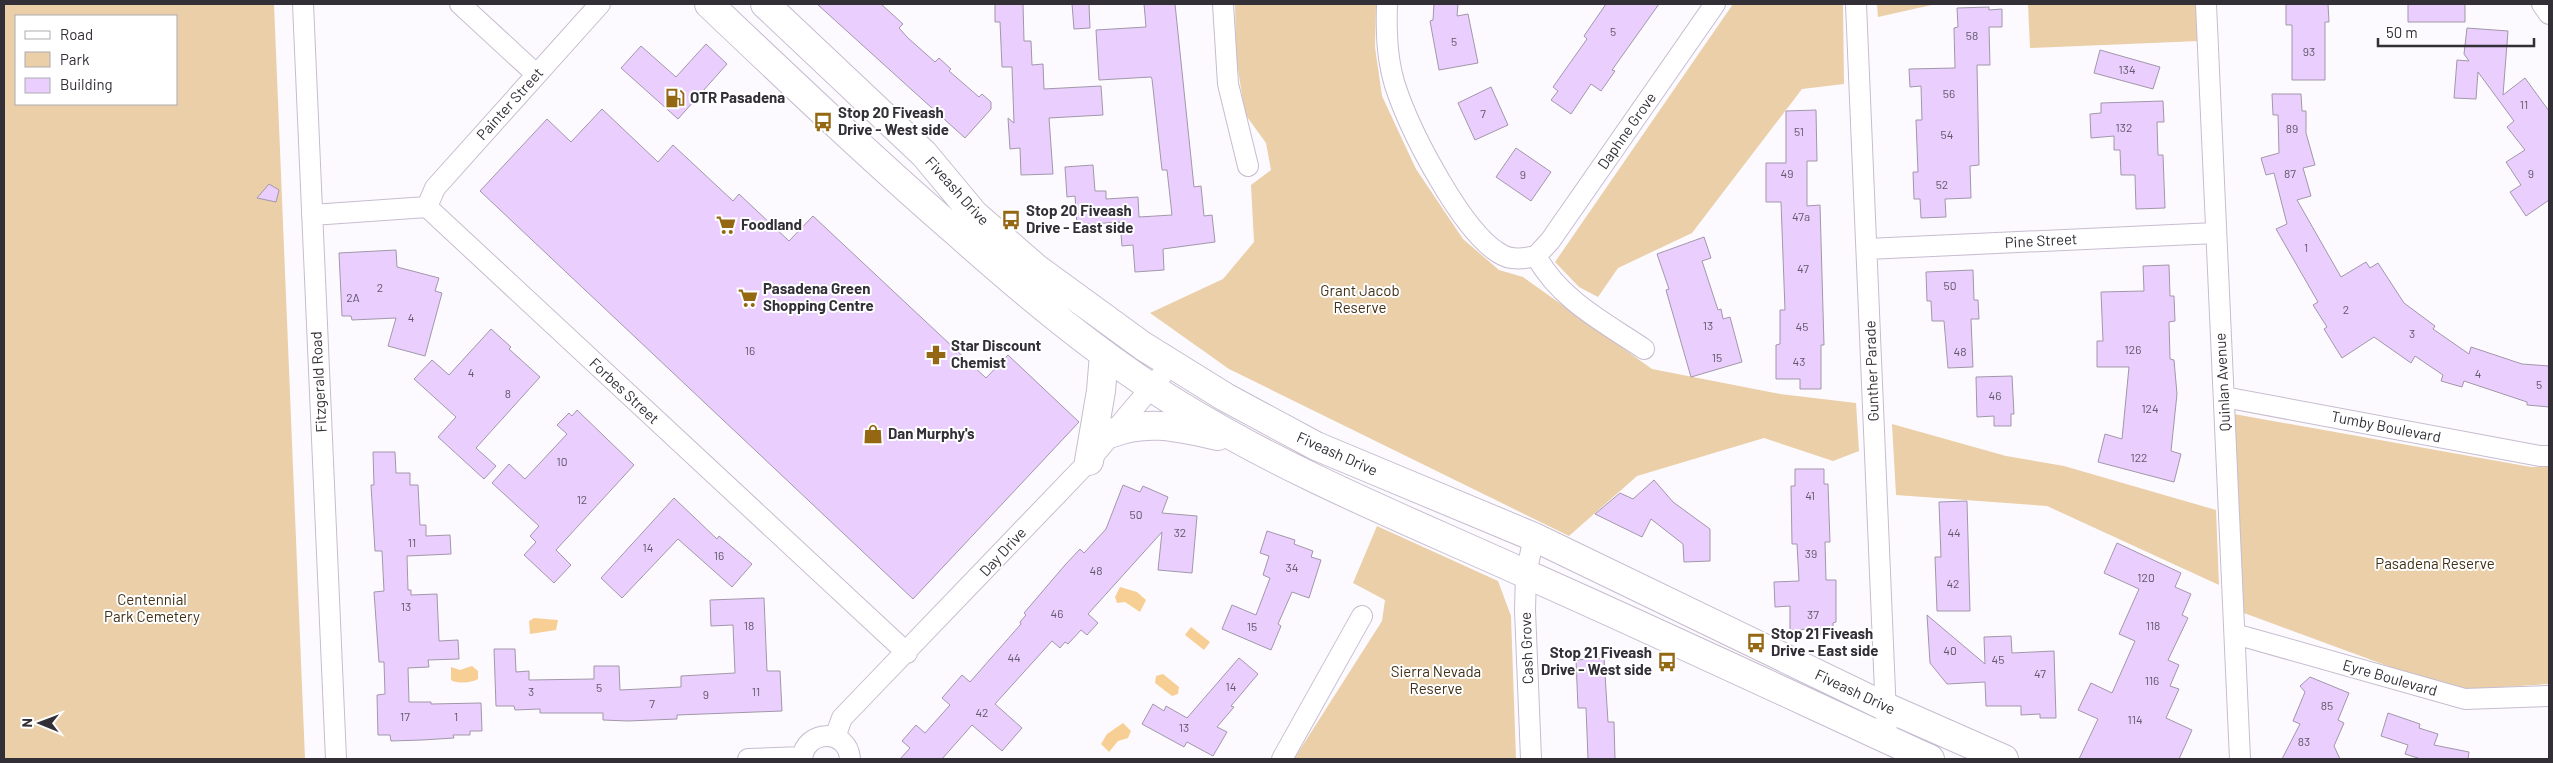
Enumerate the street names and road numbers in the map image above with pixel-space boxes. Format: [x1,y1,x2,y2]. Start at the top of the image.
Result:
street label: Painter Street [472,63,546,143]
street label: Daphne Grove [1593,89,1659,172]
street label: Fiveash Drive [922,152,993,229]
street label: Pine Street [2004,229,2078,251]
street label: Gunther Parade [1860,320,1882,422]
street label: Fitzgerald Road [306,331,330,433]
street label: Quinlan Avenue [2210,332,2234,432]
street label: Forbes Street [586,353,663,427]
street label: Tumby Boulevard [2330,407,2443,445]
street label: Fiveash Drive [1294,427,1381,479]
street label: Day Drive [975,523,1029,579]
street label: Cash Grove [1516,612,1536,684]
street label: Eyre Boulevard [2341,655,2440,699]
street label: Fiveash Drive [1812,665,1898,718]

